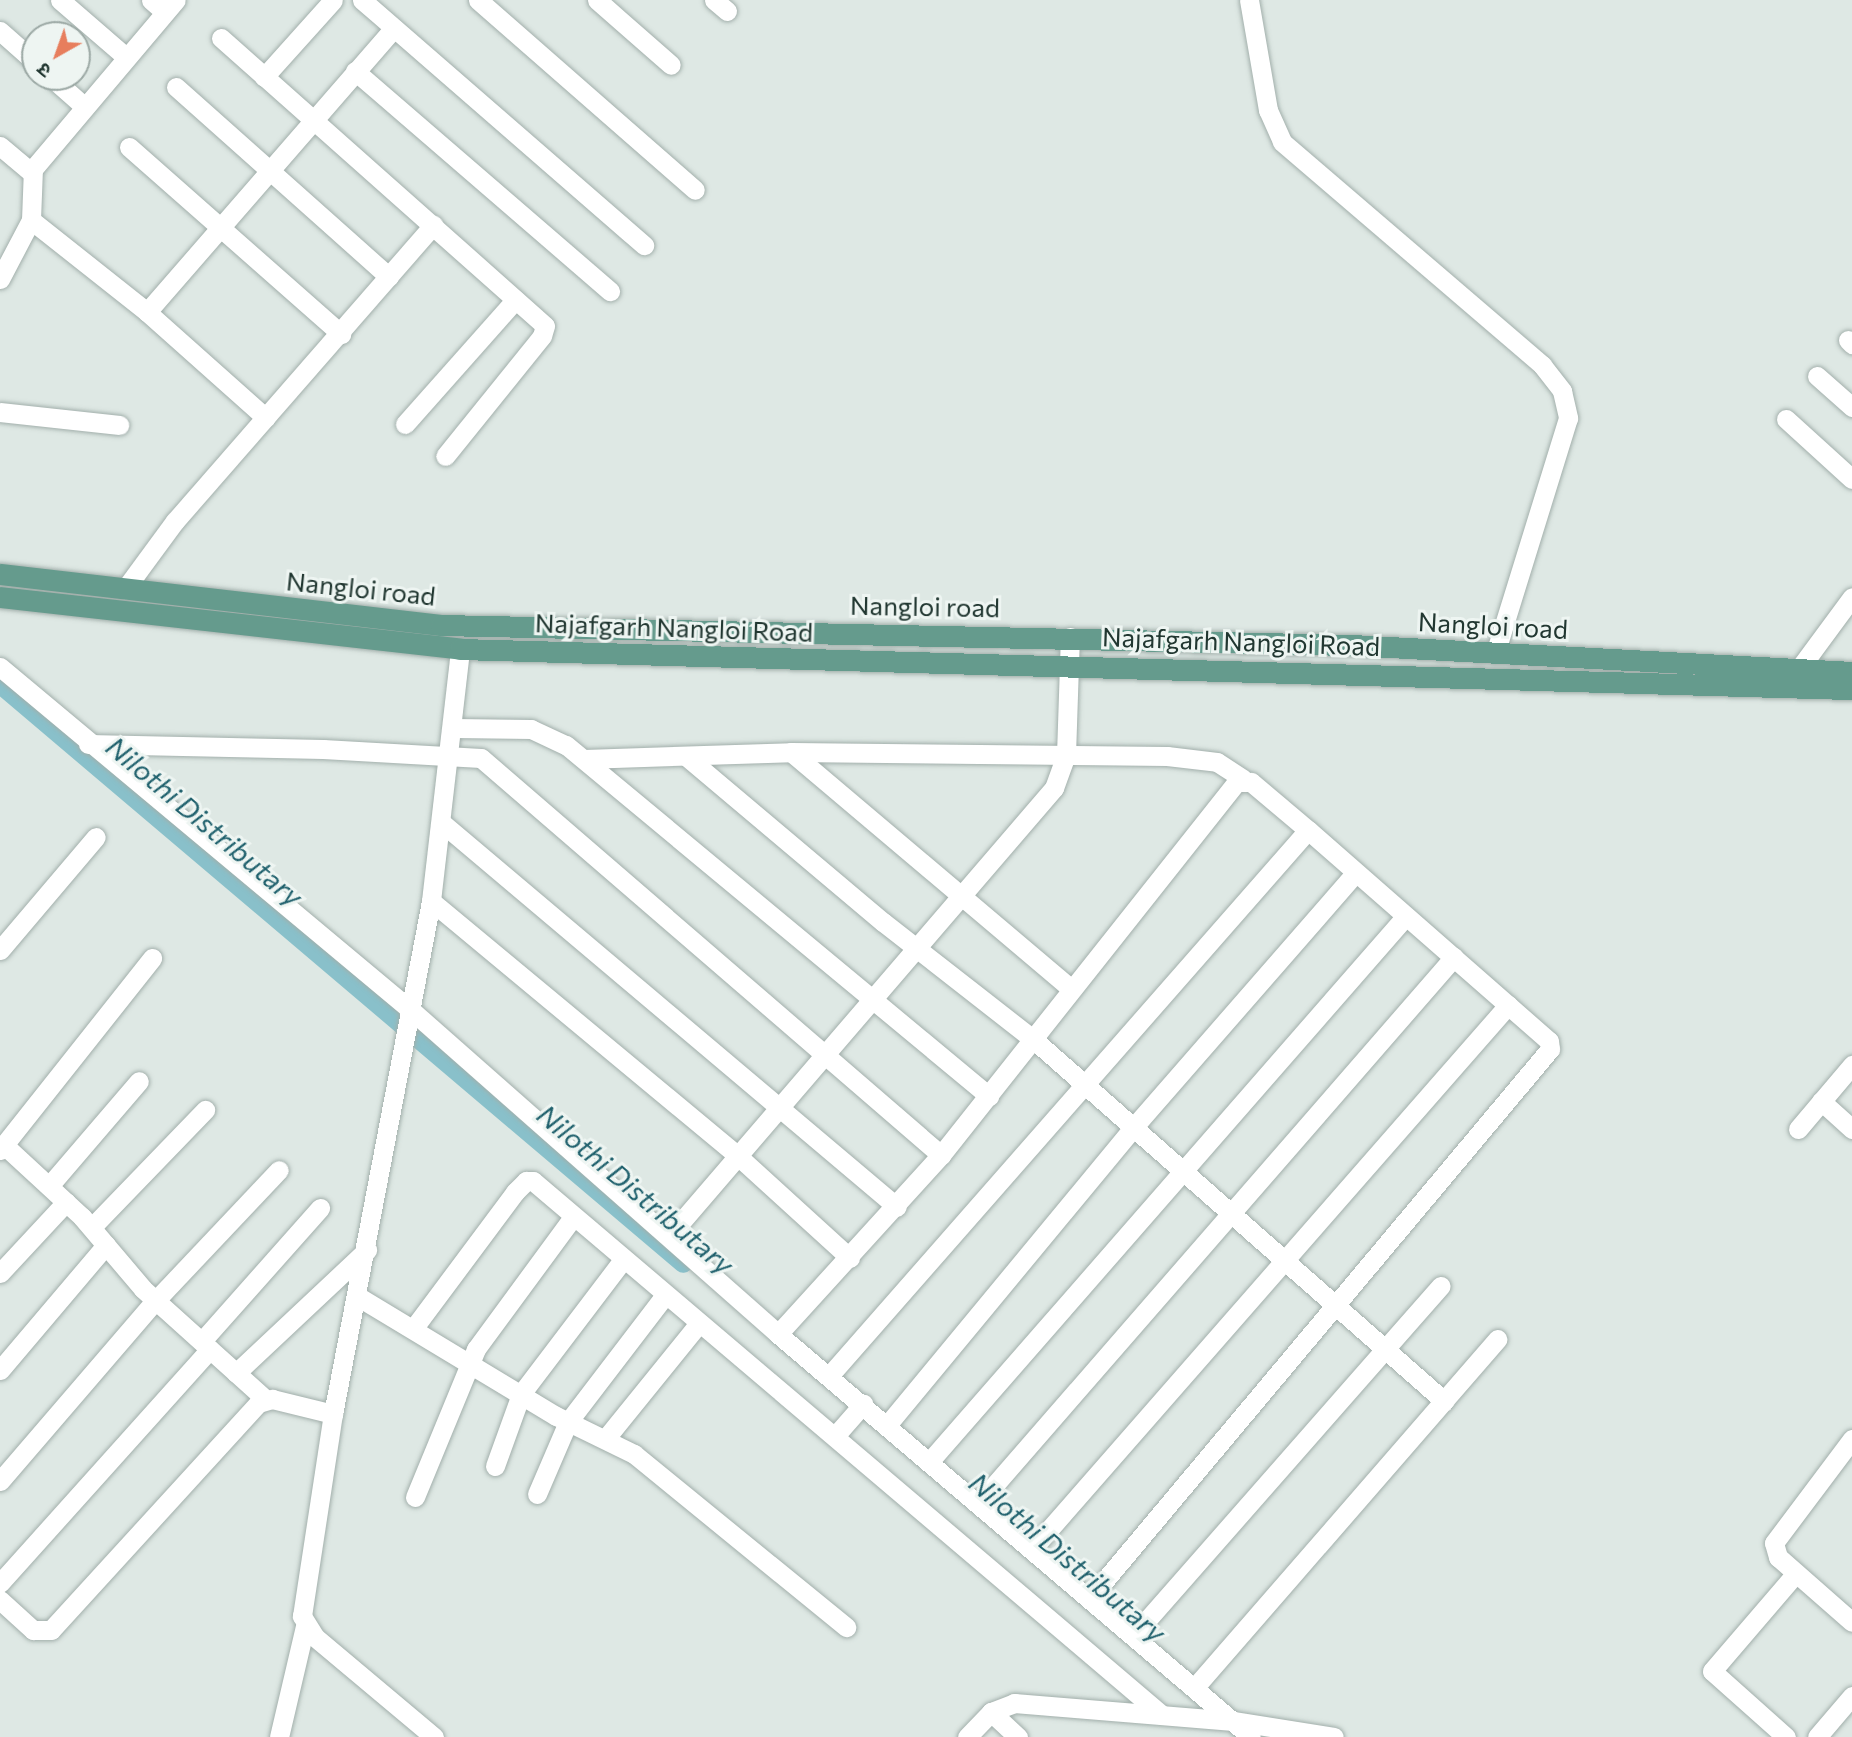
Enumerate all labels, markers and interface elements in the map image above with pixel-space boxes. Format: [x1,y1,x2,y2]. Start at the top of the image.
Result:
north arrow [21,21,91,91]
text: उ [32,59,55,83]
street label: Nangloi road [285,565,437,611]
street label: Nangloi road [850,589,1000,623]
street label: Nangloi road [1417,605,1569,645]
street label: Najafgarh Nangloi Road [534,607,814,647]
street label: Najafgarh Nangloi Road [1101,621,1381,661]
water label: Nilothi Distributary [100,729,310,913]
water label: Nilothi Distributary [531,1097,741,1281]
water label: Nilothi Distributary [963,1465,1173,1649]

